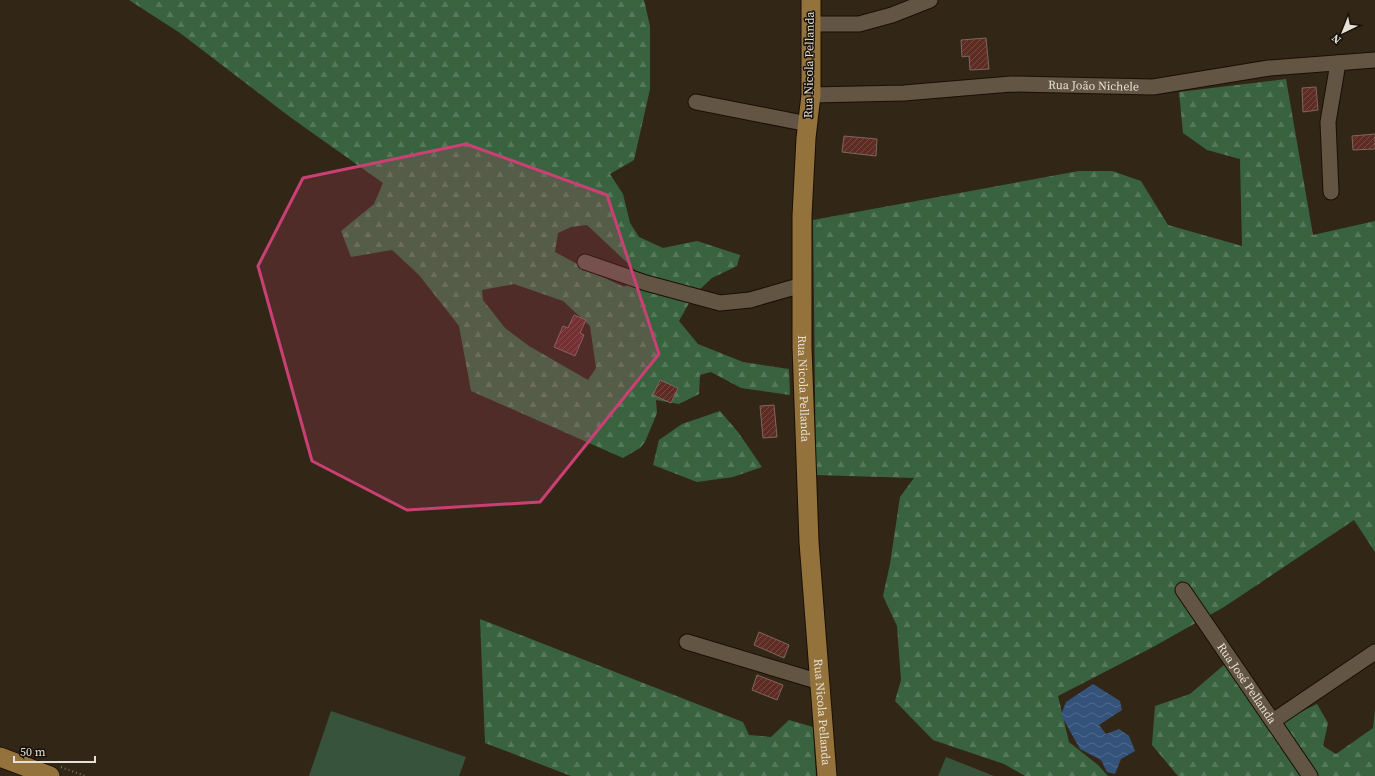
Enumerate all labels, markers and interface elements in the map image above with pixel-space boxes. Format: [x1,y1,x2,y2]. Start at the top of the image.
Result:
street label: Rua Nicola Pellanda [800,11,818,118]
north arrow [1323,12,1363,52]
text: N [1328,31,1345,47]
street label: Rua João Nichele [1048,77,1139,95]
street label: Rua Nicola Pellanda [794,335,813,443]
street label: Rua José Pellanda [1213,640,1281,728]
street label: Rua Nicola Pellanda [810,658,834,767]
scale bar [14,738,95,764]
text: 50 m [20,744,46,760]

